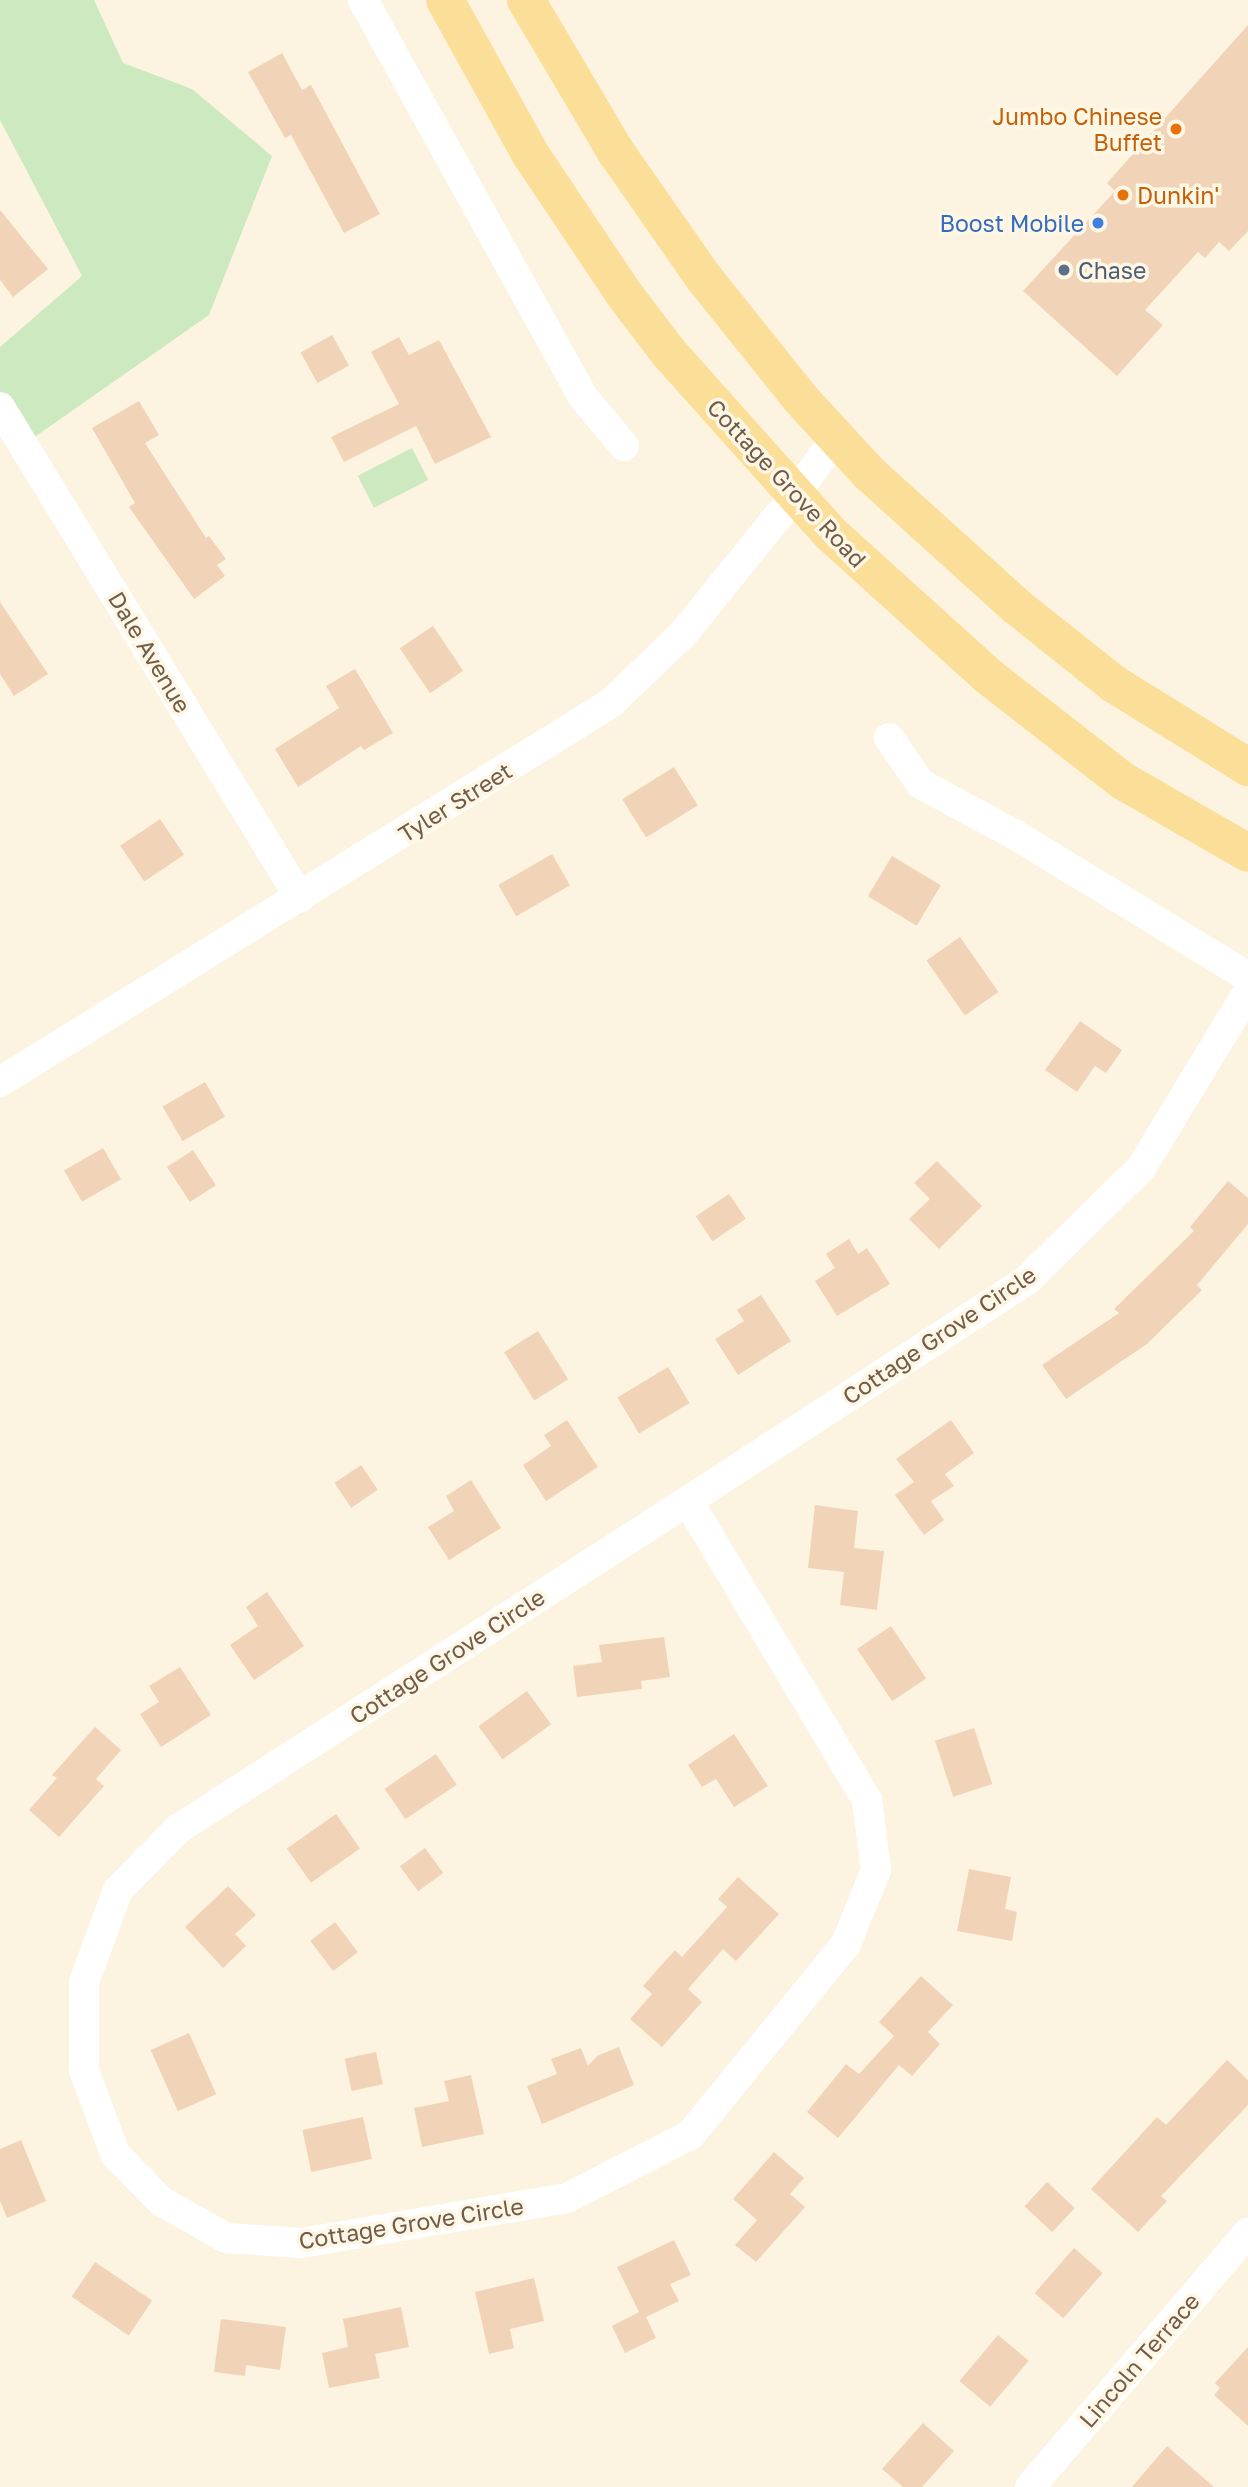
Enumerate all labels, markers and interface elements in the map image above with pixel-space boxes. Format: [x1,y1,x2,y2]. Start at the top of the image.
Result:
place label: Jumbo Chinese Buffet [992,102,1162,156]
marker: Jumbo Chinese Buffet [1168,121,1184,137]
place label: Dunkin' [1137,181,1219,209]
marker: Dunkin' [1115,187,1131,203]
place label: Boost Mobile [939,209,1084,237]
marker: Boost Mobile [1090,215,1106,231]
place label: Chase [1078,256,1146,284]
marker: Chase [1056,262,1072,278]
street label: Cottage Grove Road [702,393,872,573]
street label: Dale Avenue [103,586,197,718]
street label: Tyler Street [393,756,517,848]
street label: Cottage Grove Circle [837,1260,1041,1410]
street label: Cottage Grove Circle [344,1583,550,1729]
street label: Cottage Grove Circle [297,2192,525,2254]
street label: Lincoln Terrace [1073,2287,1205,2433]

